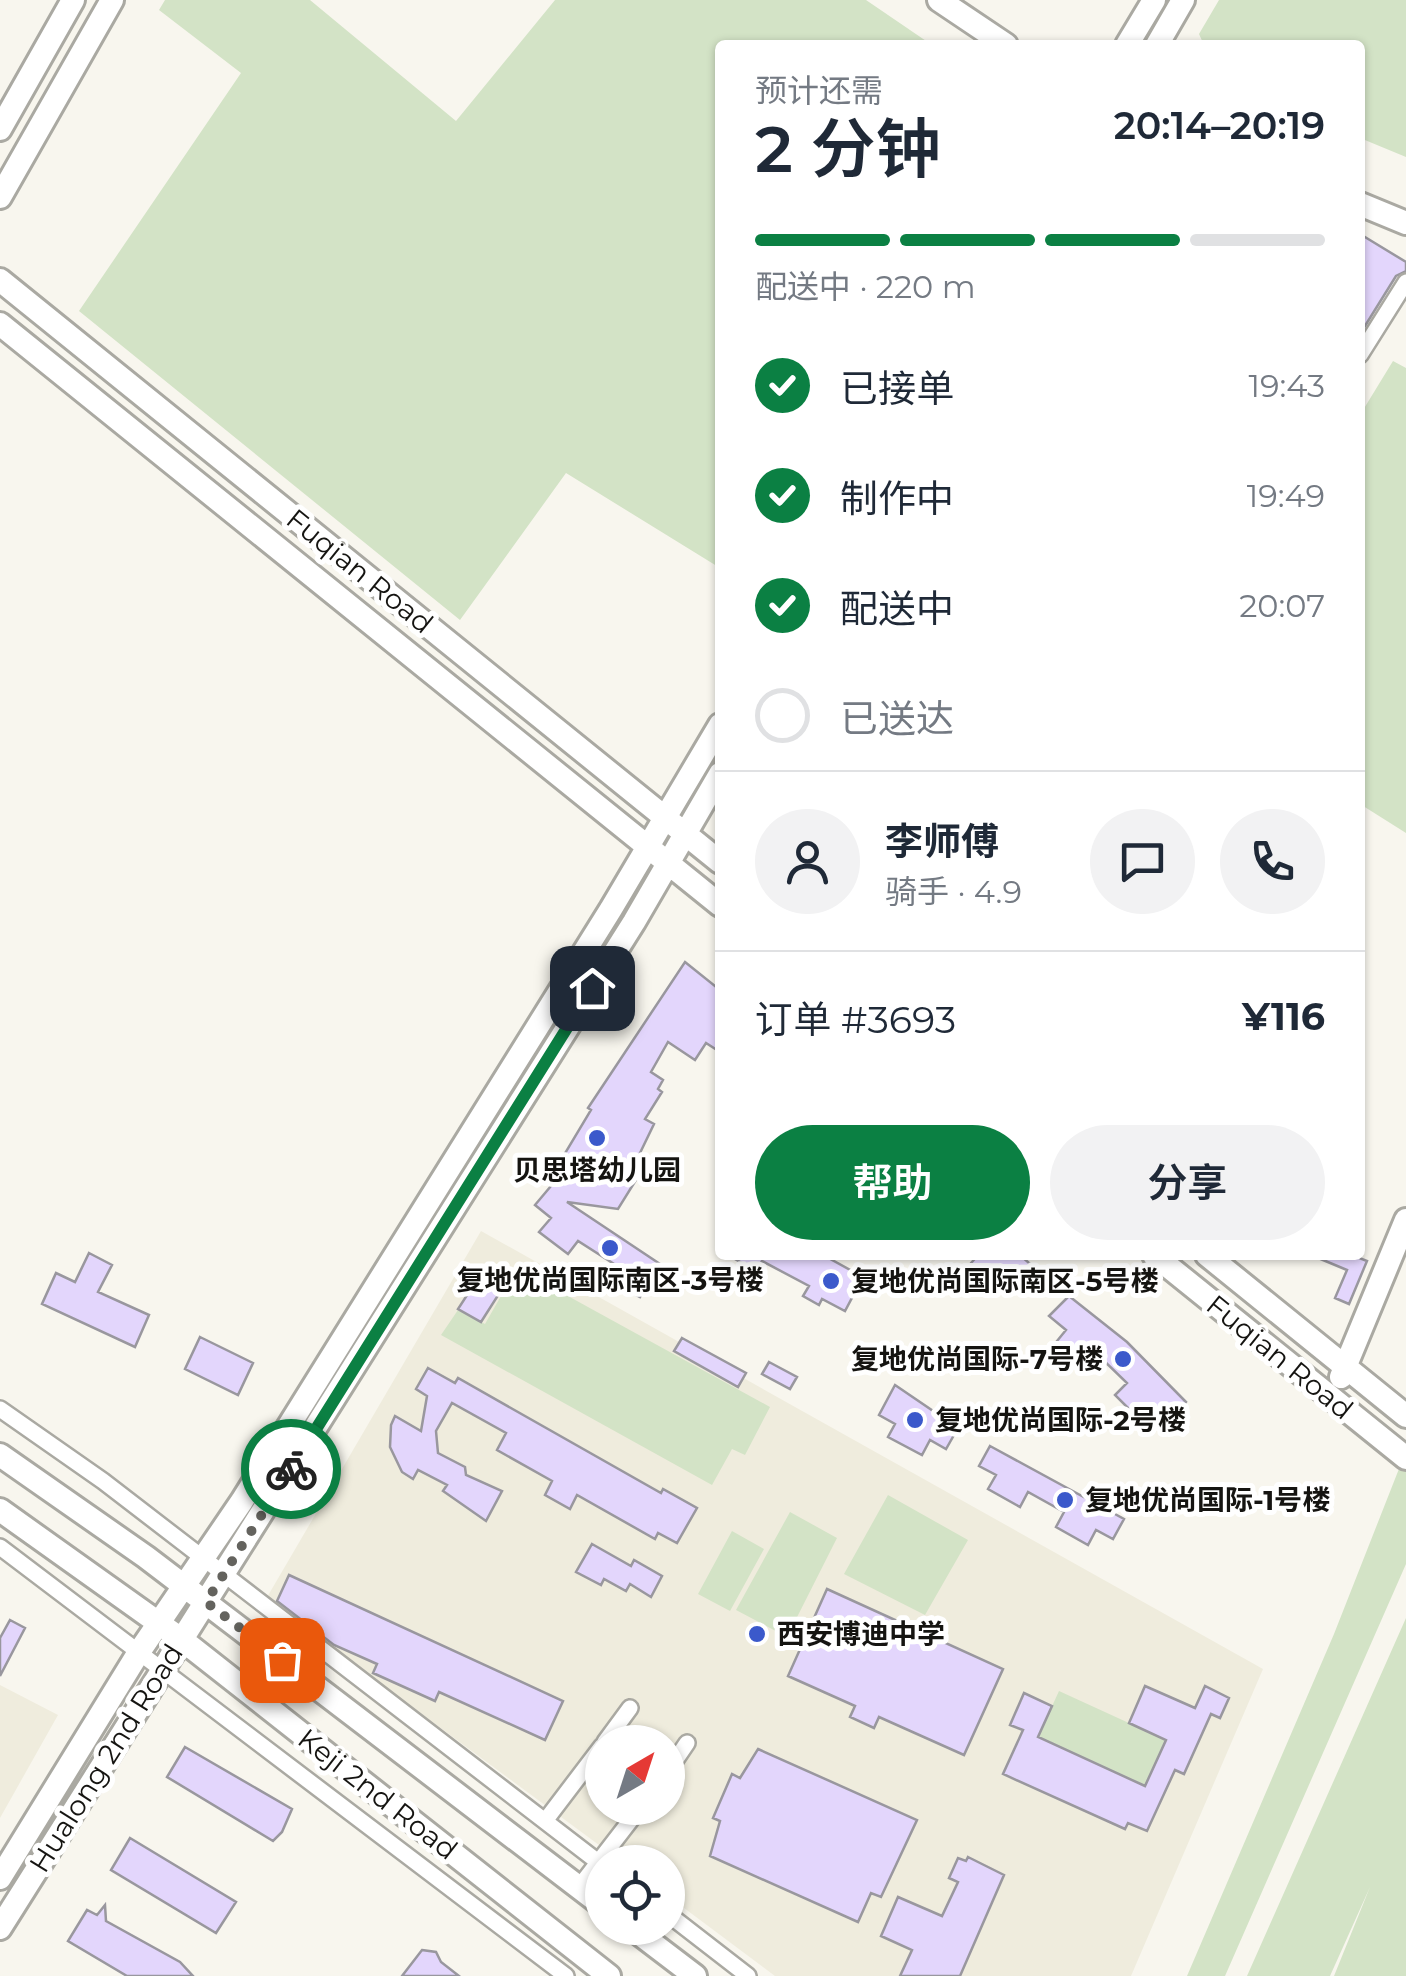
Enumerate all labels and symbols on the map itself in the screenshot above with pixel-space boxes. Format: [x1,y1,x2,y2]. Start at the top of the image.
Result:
street label: Fuqian Road [280,502,440,640]
pin [550,946,635,1031]
marker: 贝思塔幼儿园 [586,1127,608,1149]
place label: 贝思塔幼儿园 [513,1153,681,1187]
marker: 复地优尚国际南区-3号楼 [599,1237,621,1259]
place label: 复地优尚国际南区-3号楼 [457,1263,763,1297]
place label: 复地优尚国际南区-5号楼 [851,1264,1158,1298]
marker: 复地优尚国际南区-5号楼 [820,1270,842,1292]
street label: Fuqian Road [1200,1288,1360,1426]
place label: 复地优尚国际-7号楼 [851,1342,1103,1376]
marker: 复地优尚国际-7号楼 [1112,1348,1134,1370]
place label: 复地优尚国际-2号楼 [935,1403,1186,1437]
marker: 复地优尚国际-2号楼 [904,1409,926,1431]
courier [241,1419,341,1519]
place label: 复地优尚国际-1号楼 [1085,1483,1330,1517]
marker: 复地优尚国际-1号楼 [1054,1489,1076,1511]
place label: 西安博迪中学 [777,1617,945,1651]
pin [240,1618,325,1703]
marker: 西安博迪中学 [746,1623,768,1645]
street label: Hualong 2nd Road [22,1637,190,1879]
street label: Keji 2nd Road [292,1721,464,1867]
north arrow [585,1725,685,1825]

